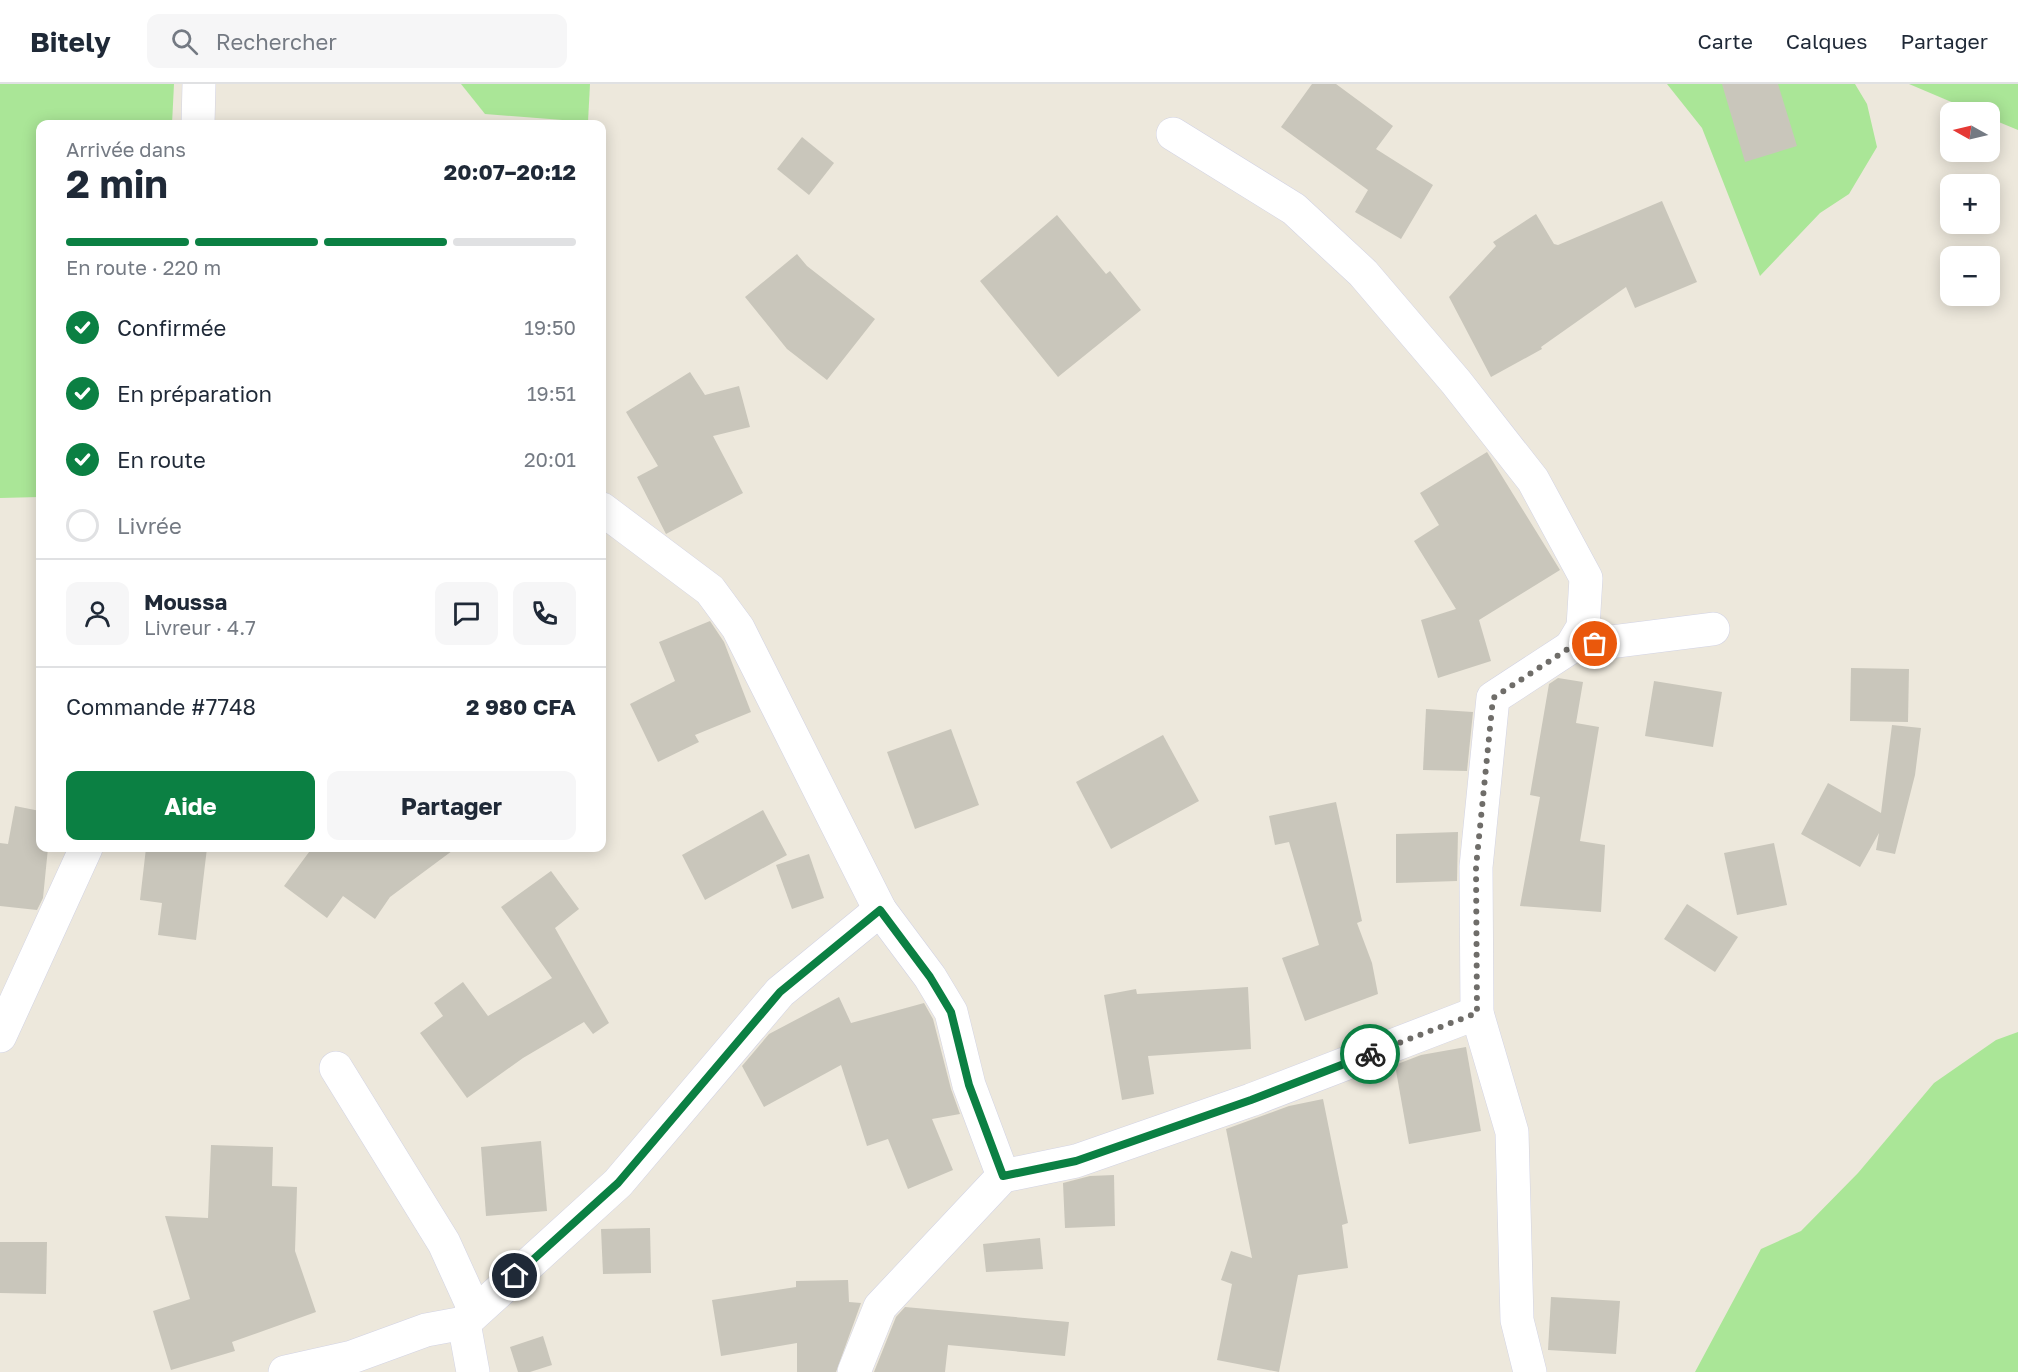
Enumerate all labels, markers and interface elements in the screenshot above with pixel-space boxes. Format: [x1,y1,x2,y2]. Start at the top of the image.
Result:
search box [147,14,567,68]
text: Bitely [30,25,111,58]
icon: search [168,25,201,58]
text: Rechercher [216,28,337,55]
text: Carte [1697,28,1753,54]
text: Calques [1786,28,1867,54]
text: Partager [1900,28,1988,54]
north arrow [1940,102,2000,162]
map controls [1940,102,2000,306]
text: Arrivée dans [66,137,186,161]
text: 20:07–20:12 [444,158,576,185]
text: 2 min [66,160,168,207]
button: + [1940,174,2000,234]
button: − [1940,246,2000,306]
text: En route · 220 m [66,255,221,279]
icon: check [66,311,99,344]
text: Confirmée [117,314,226,341]
text: 19:50 [524,315,576,339]
icon: check [66,377,99,410]
text: En préparation [117,380,272,407]
text: 19:51 [527,381,576,405]
icon: check [66,443,99,476]
text: En route [117,446,206,473]
text: 20:01 [524,447,576,471]
text: Livrée [117,512,182,539]
button: person [66,582,129,645]
button: chat [435,582,498,645]
button: phone [513,582,576,645]
text: Moussa [144,588,227,615]
text: Livreur · 4.7 [144,615,256,639]
pin [1569,618,1620,669]
icon: bag [1578,627,1611,660]
text: Commande #7748 [66,693,256,720]
text: 2 980 CFA [466,693,576,720]
button: Aide [66,771,315,840]
button: Partager [327,771,576,840]
courier [1340,1024,1400,1084]
icon: bike [1354,1038,1387,1071]
pin [489,1250,540,1301]
icon: home [498,1259,531,1292]

